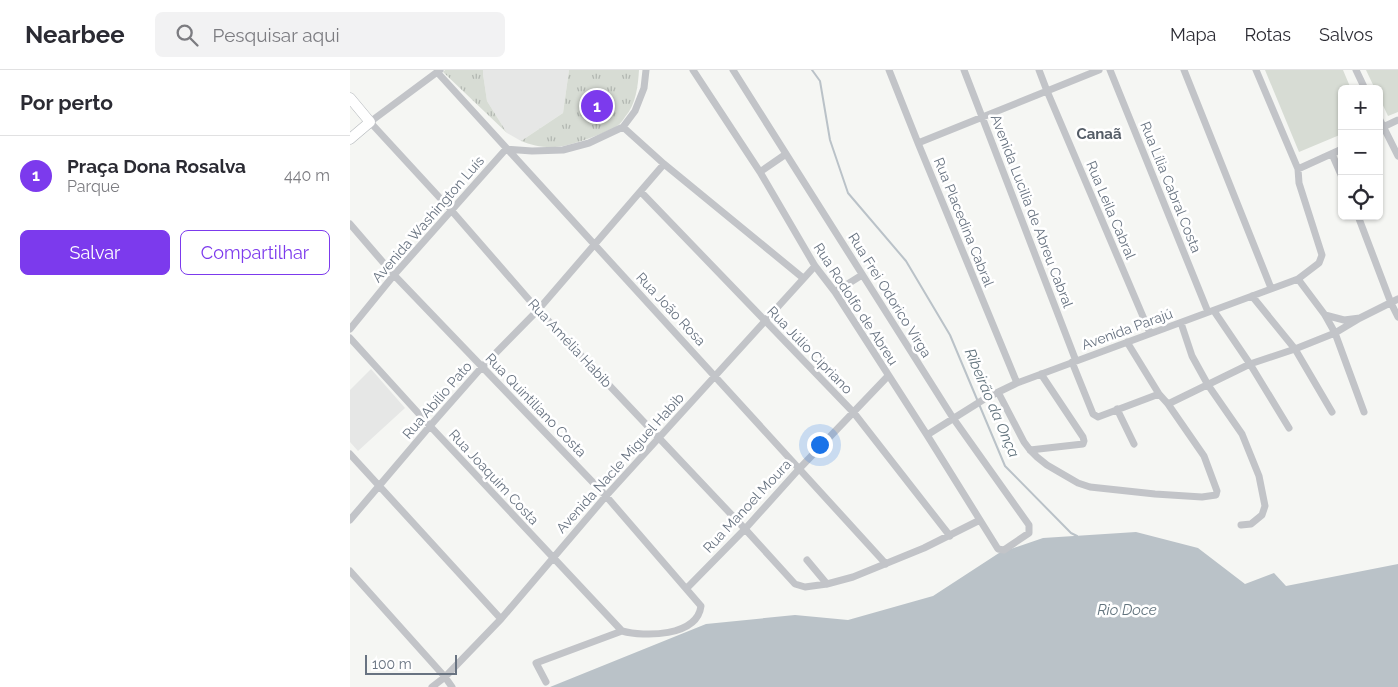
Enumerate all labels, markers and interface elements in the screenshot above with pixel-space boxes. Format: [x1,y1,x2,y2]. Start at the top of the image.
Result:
search box [155,12,505,57]
text: Nearbee [25,20,125,49]
icon: search [173,21,201,49]
text: Pesquisar aqui [213,24,340,46]
text: Mapa [1170,24,1216,45]
text: Rotas [1244,24,1291,45]
text: Salvos [1319,24,1373,45]
map controls [1338,85,1383,220]
button: + [1338,85,1383,130]
pin: 1 [581,87,613,125]
text: Por perto [20,90,113,115]
street label: Avenida Lucilia de Abreu Cabral [988,112,1076,310]
street label: Rua Lília Cabral Costa [1137,119,1205,255]
district label: Canaã [1076,125,1122,143]
button: − [1338,130,1383,175]
street label: Avenida Washington Luís [369,152,487,285]
text: Praça Dona Rosalva [67,155,246,177]
street label: Rua Placedina Cabral [931,155,997,289]
street label: Rua Leila Cabral [1083,159,1139,262]
text: 1 [32,166,40,185]
text: 440 m [284,166,330,185]
button: locate [1338,175,1383,220]
text: Parque [67,177,120,196]
button: Salvar [20,230,170,275]
button: Compartilhar [180,230,330,275]
street label: Rua Frei Odorico Virga [845,230,935,360]
street label: Rua Rodolfo de Abreu [811,240,901,368]
street label: Rua João Rosa [633,269,709,349]
street label: Rua Amélia Habib [525,296,615,391]
street label: Rua Júlio Cipriano [764,303,856,397]
street label: Avenida Parajú [1079,305,1175,353]
water label: Ribeirão da Onça [961,346,1023,460]
street label: Rua Quintiliano Costa [482,350,590,460]
street label: Rua Abílio Pato [399,358,475,442]
street label: Avenida Nacle Miguel Habib [553,389,687,536]
street label: Rua Joaquim Costa [446,426,542,528]
your location [807,432,833,458]
street label: Rua Manoel Moura [700,456,794,556]
water label: Rio Doce [1097,601,1157,619]
scale bar [365,652,458,675]
text: 100 m [372,656,412,672]

